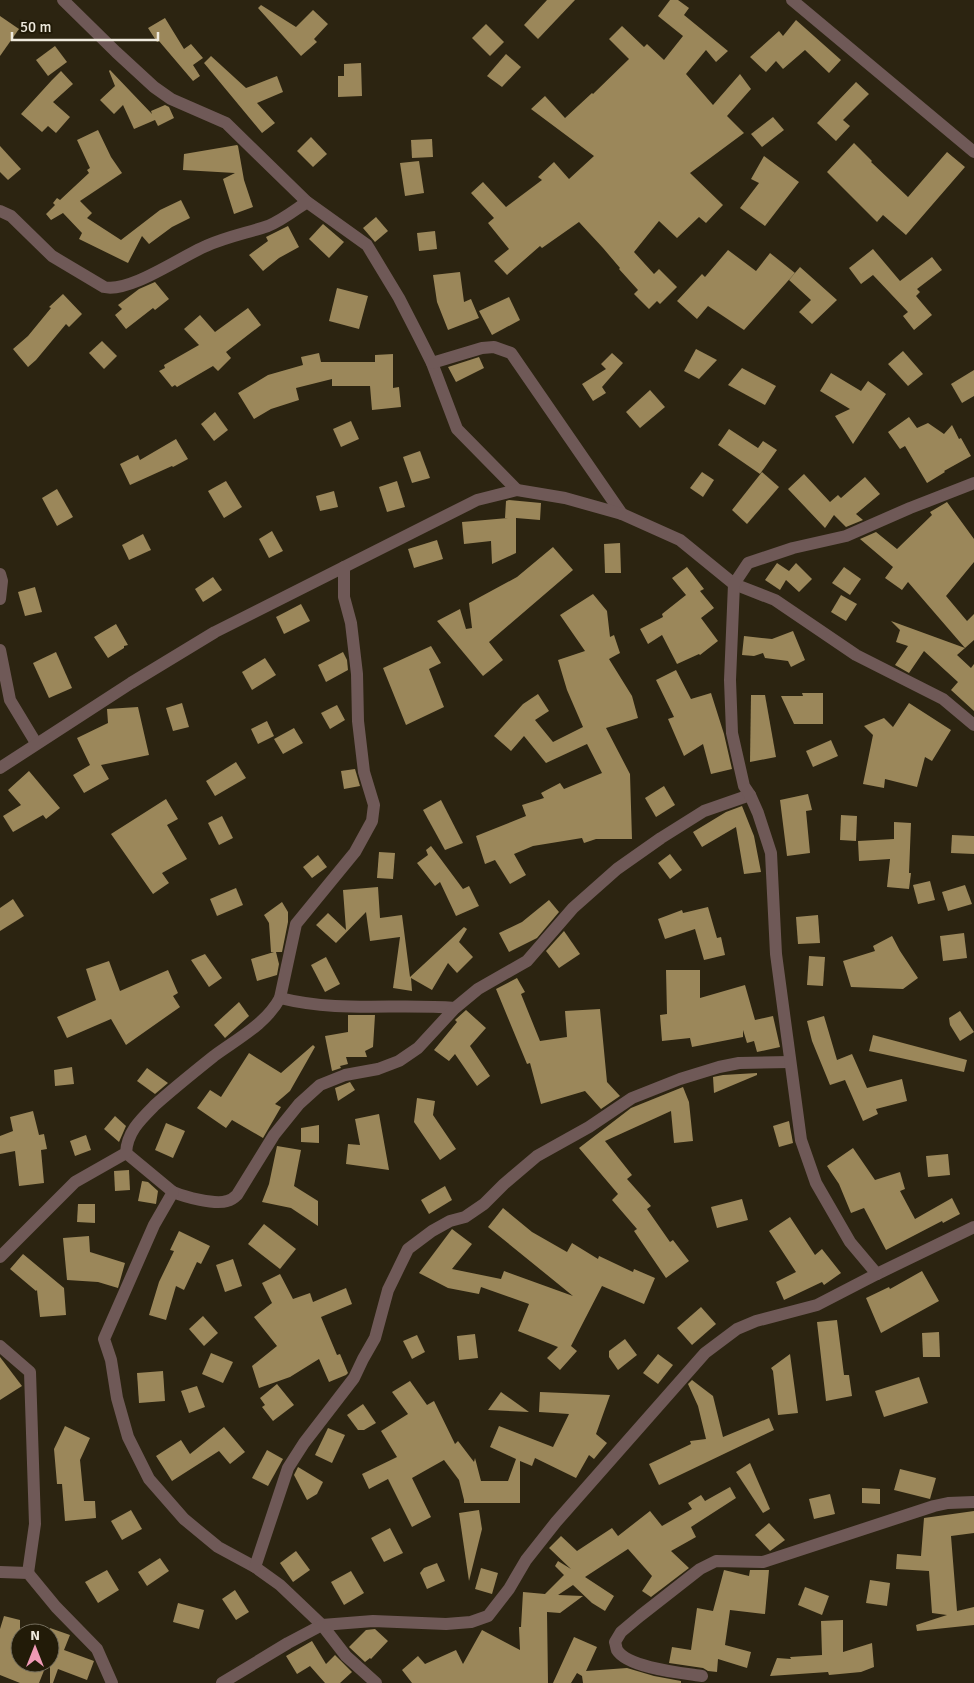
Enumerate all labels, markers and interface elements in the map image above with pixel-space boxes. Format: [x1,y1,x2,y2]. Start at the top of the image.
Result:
scale bar [12,10,159,42]
text: 50 m [20,18,51,36]
north arrow [10,1623,60,1673]
text: N [30,1627,40,1644]

